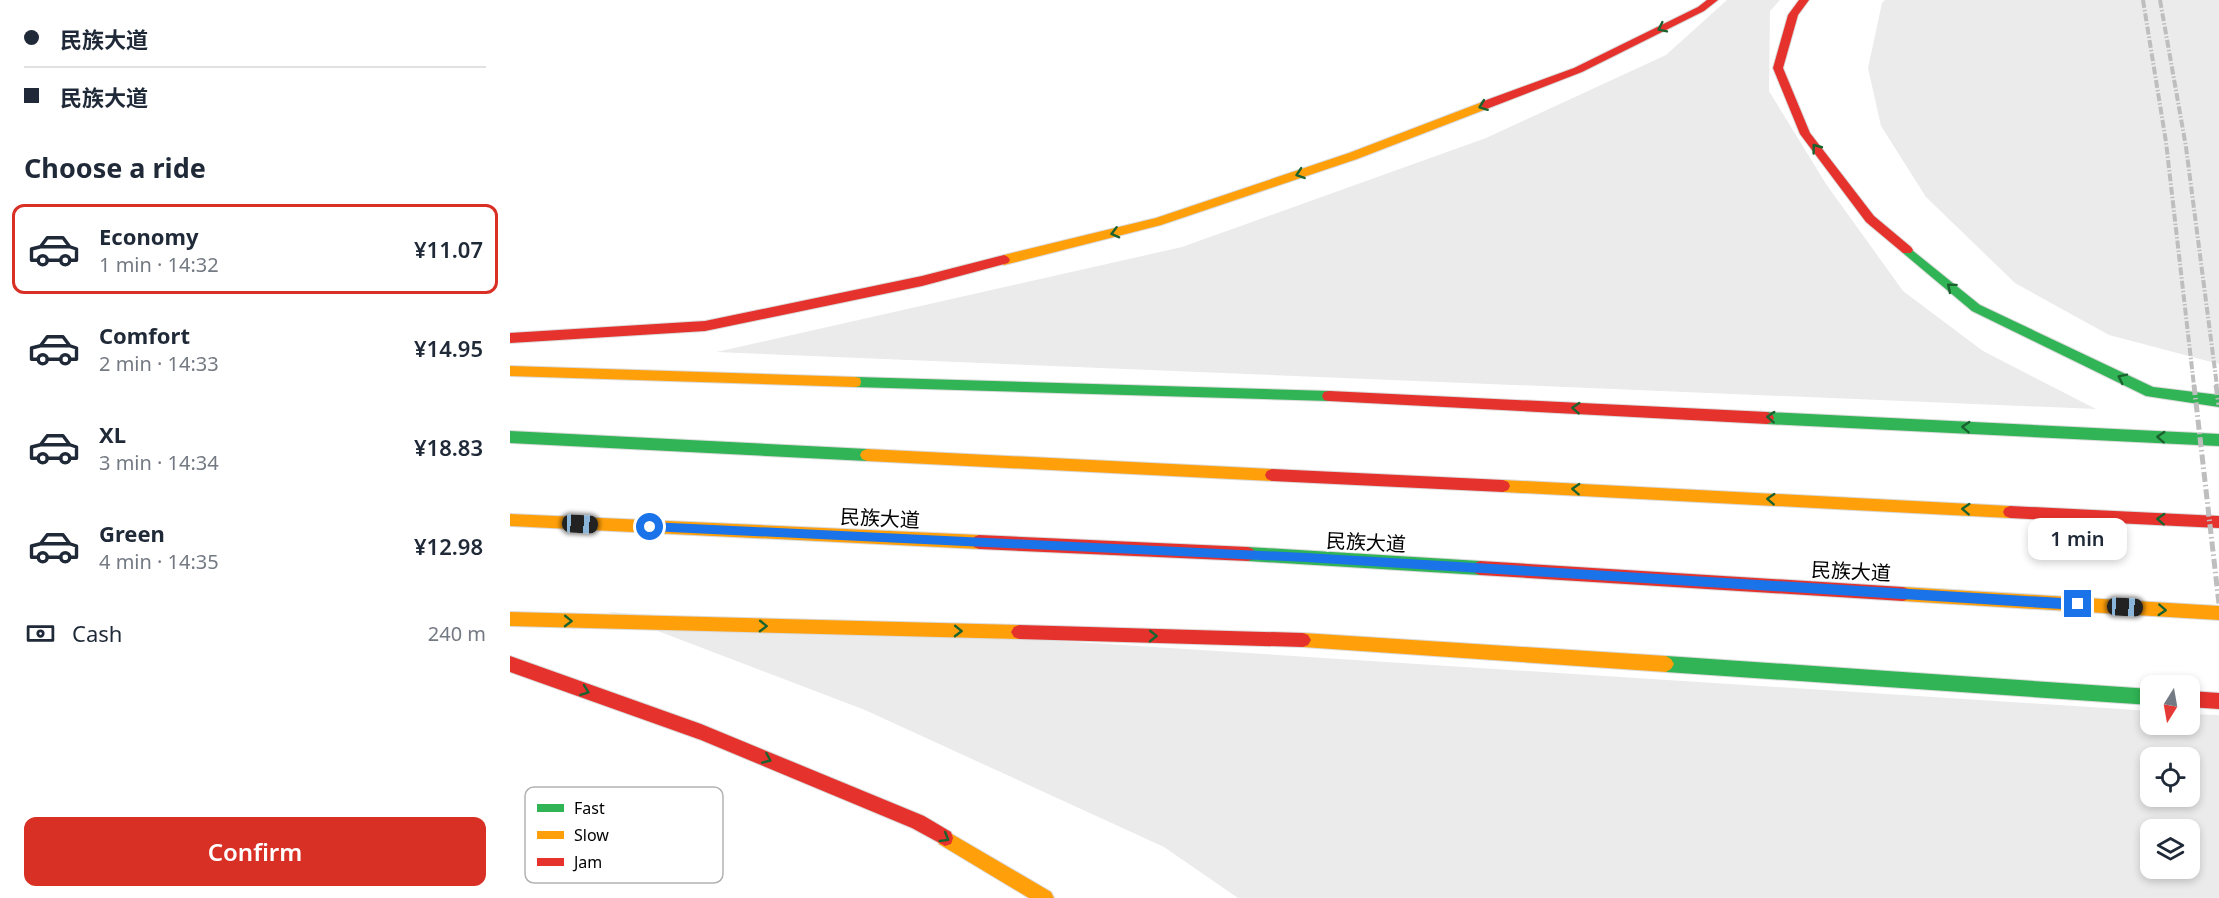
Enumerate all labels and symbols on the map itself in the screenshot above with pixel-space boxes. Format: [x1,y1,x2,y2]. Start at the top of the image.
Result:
one-way arrow [1657,21,1668,33]
one-way arrow [1478,99,1489,111]
one-way arrow [1812,144,1823,155]
one-way arrow [1295,166,1306,179]
one-way arrow [1110,225,1120,238]
one-way arrow [1947,283,1958,294]
one-way arrow [2118,373,2129,385]
one-way arrow [1572,402,1581,415]
one-way arrow [1767,411,1776,424]
one-way arrow [1961,420,1970,433]
one-way arrow [2156,430,2165,443]
one-way arrow [1572,483,1581,496]
one-way arrow [1767,492,1776,505]
street label: 民族大道 [839,502,921,534]
one-way arrow [1961,502,1970,515]
one-way arrow [2156,512,2165,525]
route start [636,513,663,540]
car [562,514,598,534]
callout: 1 min [2028,517,2128,559]
street label: 民族大道 [1325,526,1407,558]
street label: 民族大道 [1810,555,1892,587]
route end [2064,590,2091,617]
car [2107,597,2143,617]
one-way arrow [2158,603,2167,616]
one-way arrow [564,615,573,627]
one-way arrow [759,620,768,632]
one-way arrow [954,625,963,637]
one-way arrow [1149,630,1158,642]
north arrow [2140,675,2200,735]
one-way arrow [579,683,590,696]
one-way arrow [761,752,772,764]
legend [525,787,723,883]
text: Fast [574,797,605,819]
text: Slow [574,824,609,846]
one-way arrow [939,831,949,843]
text: Jam [572,851,602,873]

